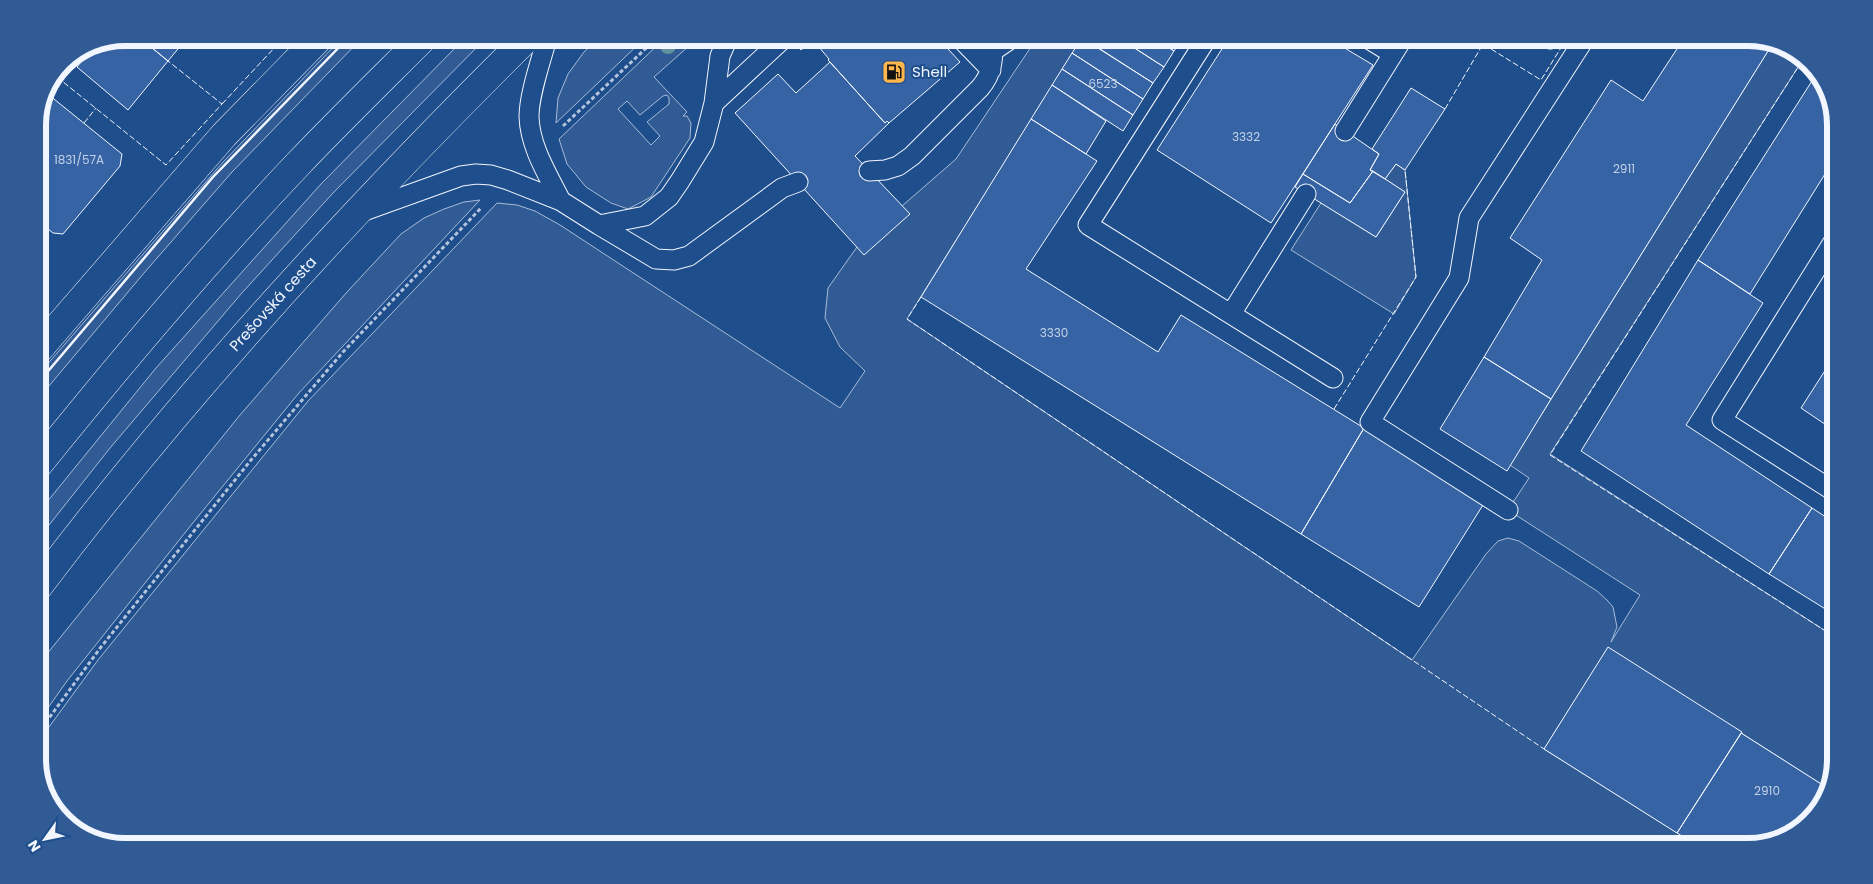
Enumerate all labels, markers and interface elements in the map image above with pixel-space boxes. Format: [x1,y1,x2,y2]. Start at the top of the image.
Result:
fuel station icon: Shell [881,59,907,85]
place label: Shell [912,61,947,82]
house number: 6523 [1088,75,1118,92]
house number: 3332 [1232,128,1260,145]
house number: 1831/57A [54,151,104,168]
house number: 2911 [1613,160,1635,177]
street label: Prešovská cesta [224,252,321,356]
house number: 3330 [1040,324,1068,341]
house number: 2910 [1754,782,1780,799]
north arrow [20,814,70,864]
text: N [23,836,45,856]

